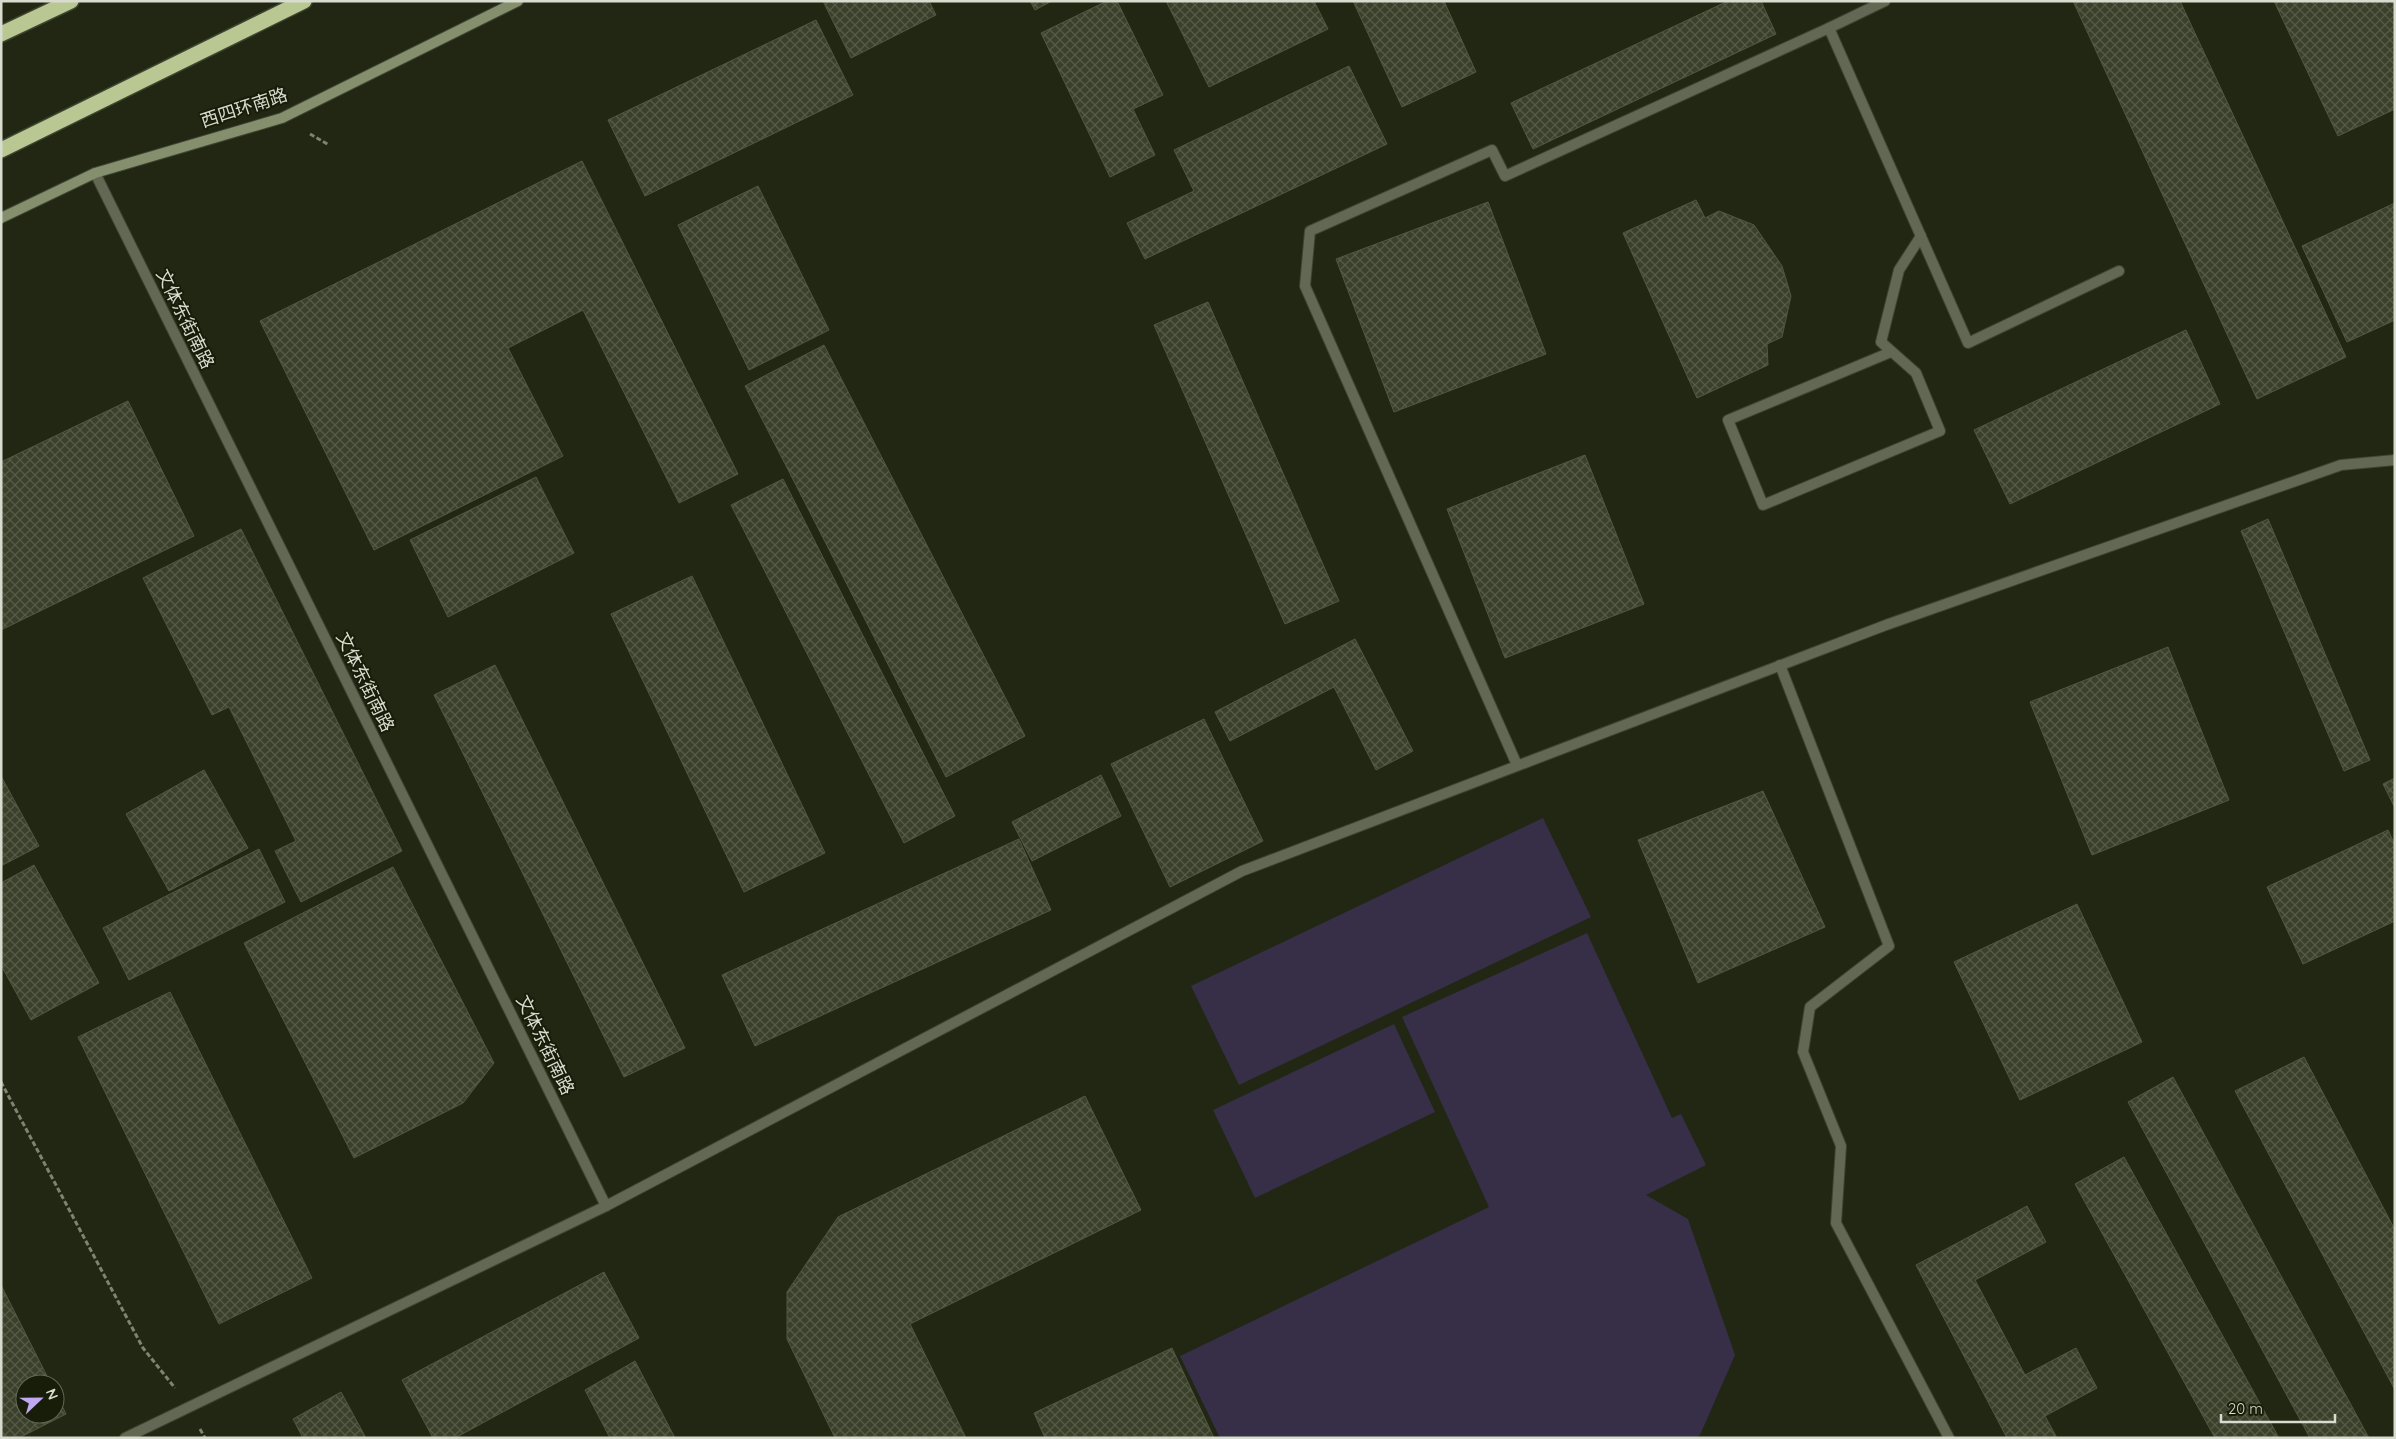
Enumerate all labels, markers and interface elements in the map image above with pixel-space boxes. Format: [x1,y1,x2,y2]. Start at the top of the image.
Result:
street label: 西四环南路 [197,83,290,132]
street label: 文体东街南路 [151,265,219,372]
street label: 文体东街南路 [331,628,399,735]
street label: 文体东街南路 [511,991,579,1098]
north arrow [15,1374,65,1424]
text: N [42,1386,62,1402]
scale bar [2221,1392,2335,1424]
text: 20 m [2228,1399,2263,1418]

